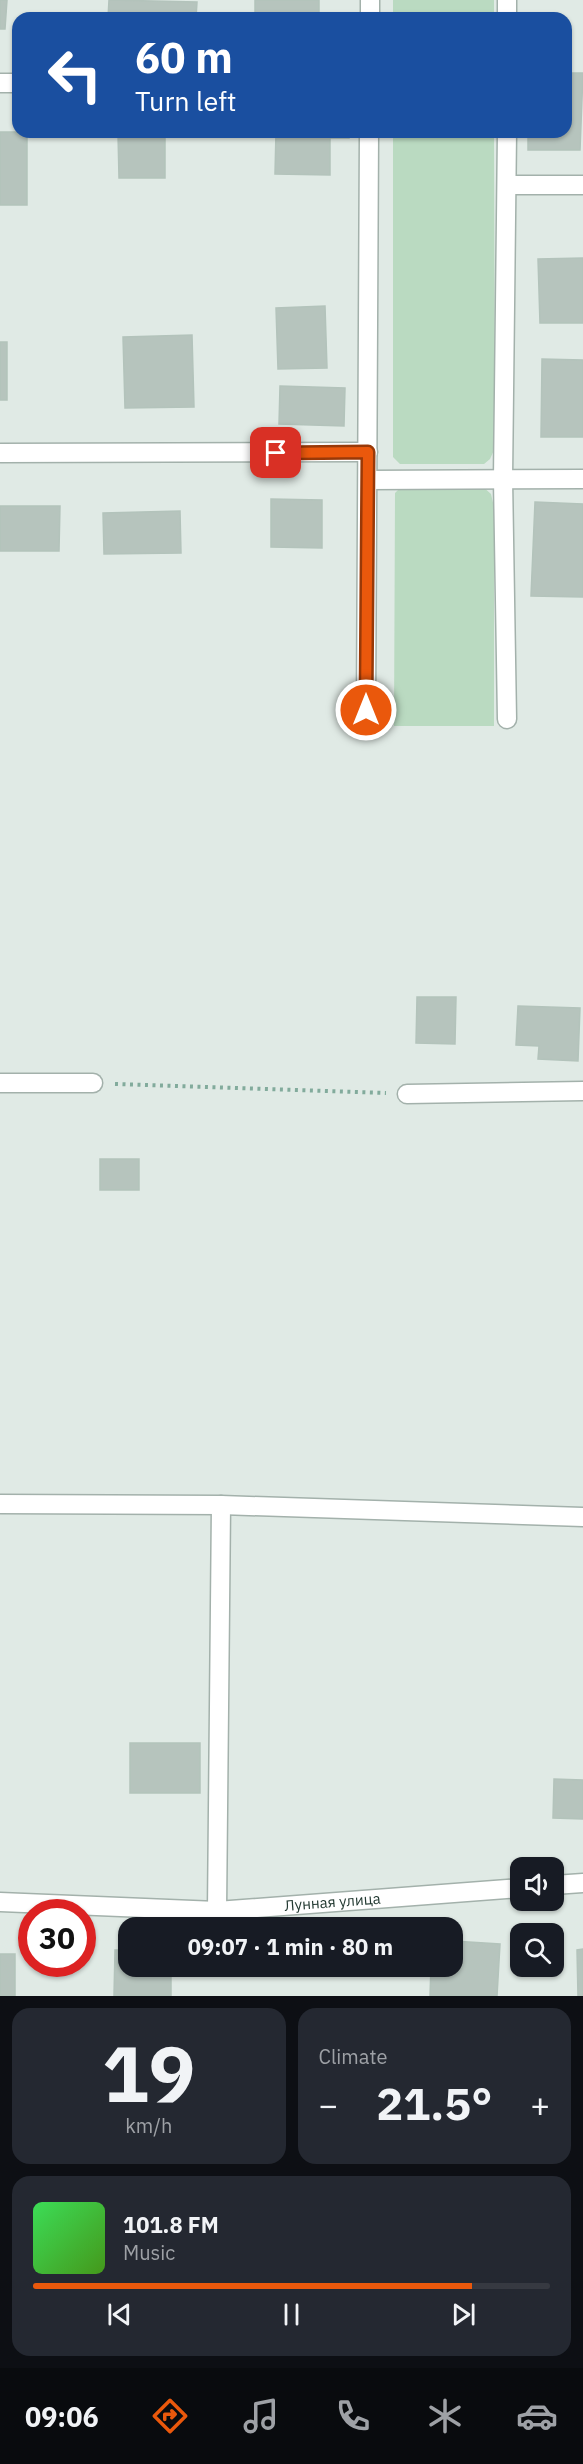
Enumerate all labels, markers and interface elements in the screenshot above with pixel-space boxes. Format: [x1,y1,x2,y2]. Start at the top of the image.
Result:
text: 60 m [135,30,233,85]
icon: left [36,36,114,114]
text: Turn left [135,83,236,118]
pin [250,427,301,478]
icon: arrive [259,436,292,469]
position arrow [334,678,398,742]
map controls [510,1857,564,1977]
button: sound [510,1857,564,1911]
street label: Лунная улица [284,1889,381,1915]
speed limit sign: 30 [18,1899,96,1977]
button: search [510,1923,564,1977]
text: 09:07 · 1 min · 80 m [188,1932,393,1961]
text: 19 [102,2022,196,2123]
text: Climate [319,2043,387,2070]
text: 21.5° [376,2074,492,2132]
text: − [319,2083,338,2126]
text: + [530,2083,550,2126]
text: km/h [125,2112,172,2139]
text: 101.8 FM [123,2210,219,2239]
text: Music [123,2239,175,2266]
icon: previous [103,2298,136,2331]
icon: pause [275,2298,308,2331]
icon: next [447,2298,480,2331]
icon: directions [149,2395,191,2437]
icon: music [240,2395,282,2437]
icon: phone [332,2395,374,2437]
icon: climate [424,2395,466,2437]
icon: car [516,2395,558,2437]
text: 09:06 [25,2399,99,2434]

